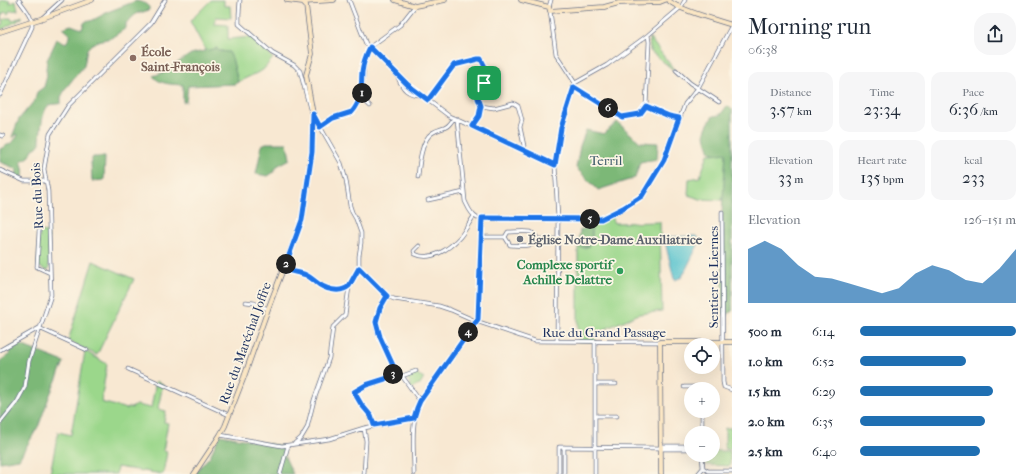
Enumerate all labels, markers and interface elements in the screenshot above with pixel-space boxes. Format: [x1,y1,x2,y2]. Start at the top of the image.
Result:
button: share [974,13,1016,55]
text: Morning run [748,14,871,40]
text: 06:38 [748,42,777,57]
place label: École Saint-François [141,44,220,75]
marker: École Saint-François [128,53,138,63]
pin [467,66,501,100]
icon: arrive [473,72,495,94]
pin: 1 [352,83,372,103]
text: 1 [360,86,364,99]
text: Distance [770,86,811,99]
text: Time [869,86,894,99]
text: Pace [962,86,984,99]
pin: 6 [598,98,618,118]
text: 3.57 [770,99,795,119]
text: 23:34 [864,99,900,119]
text: 6:36 [949,99,978,119]
text: 6 [605,101,611,114]
text: km [795,105,812,118]
text: /km [978,105,998,118]
park label: Terril [590,153,623,168]
text: Elevation [768,154,813,167]
text: Heart rate [857,154,907,167]
text: kcal [964,154,983,167]
street label: Rue du Bois [28,162,46,230]
text: 33 [778,167,792,187]
text: 135 [860,167,881,187]
text: 233 [962,167,985,187]
text: m [792,173,803,186]
text: bpm [881,173,904,186]
pin: 5 [580,209,600,229]
text: 5 [588,212,592,225]
text: Elevation [748,212,801,227]
text: 126–151 m [964,212,1016,227]
street label: Sentier de Liernes [706,226,721,328]
place label: Église Notre-Dame Auxiliatrice [528,232,703,248]
marker: Église Notre-Dame Auxiliatrice [515,234,525,244]
pin: 2 [276,254,296,274]
text: 2 [283,257,289,270]
place label: Complexe sportif Achille Delattre [517,257,615,287]
marker: Complexe sportif Achille Delattre [615,266,625,276]
street label: Rue du Maréchal Joffre [216,279,274,406]
pin: 4 [458,322,478,342]
text: 500 m [748,324,782,339]
text: 6:14 [812,324,835,339]
text: 4 [465,325,471,338]
street label: Rue du Grand Passage [542,325,666,340]
map controls [684,338,720,462]
button: locate [684,338,720,374]
text: 1.0 km [748,354,783,369]
text: 6:52 [812,354,835,369]
pin: 3 [383,364,403,384]
text: 3 [391,367,395,380]
button: + [684,382,720,418]
text: 1.5 km [748,384,781,399]
text: 6:29 [812,384,836,399]
text: 2.0 km [748,414,785,429]
text: 6:35 [812,414,833,429]
button: − [684,426,720,462]
text: 2.5 km [748,444,783,459]
text: 6:40 [812,444,837,459]

